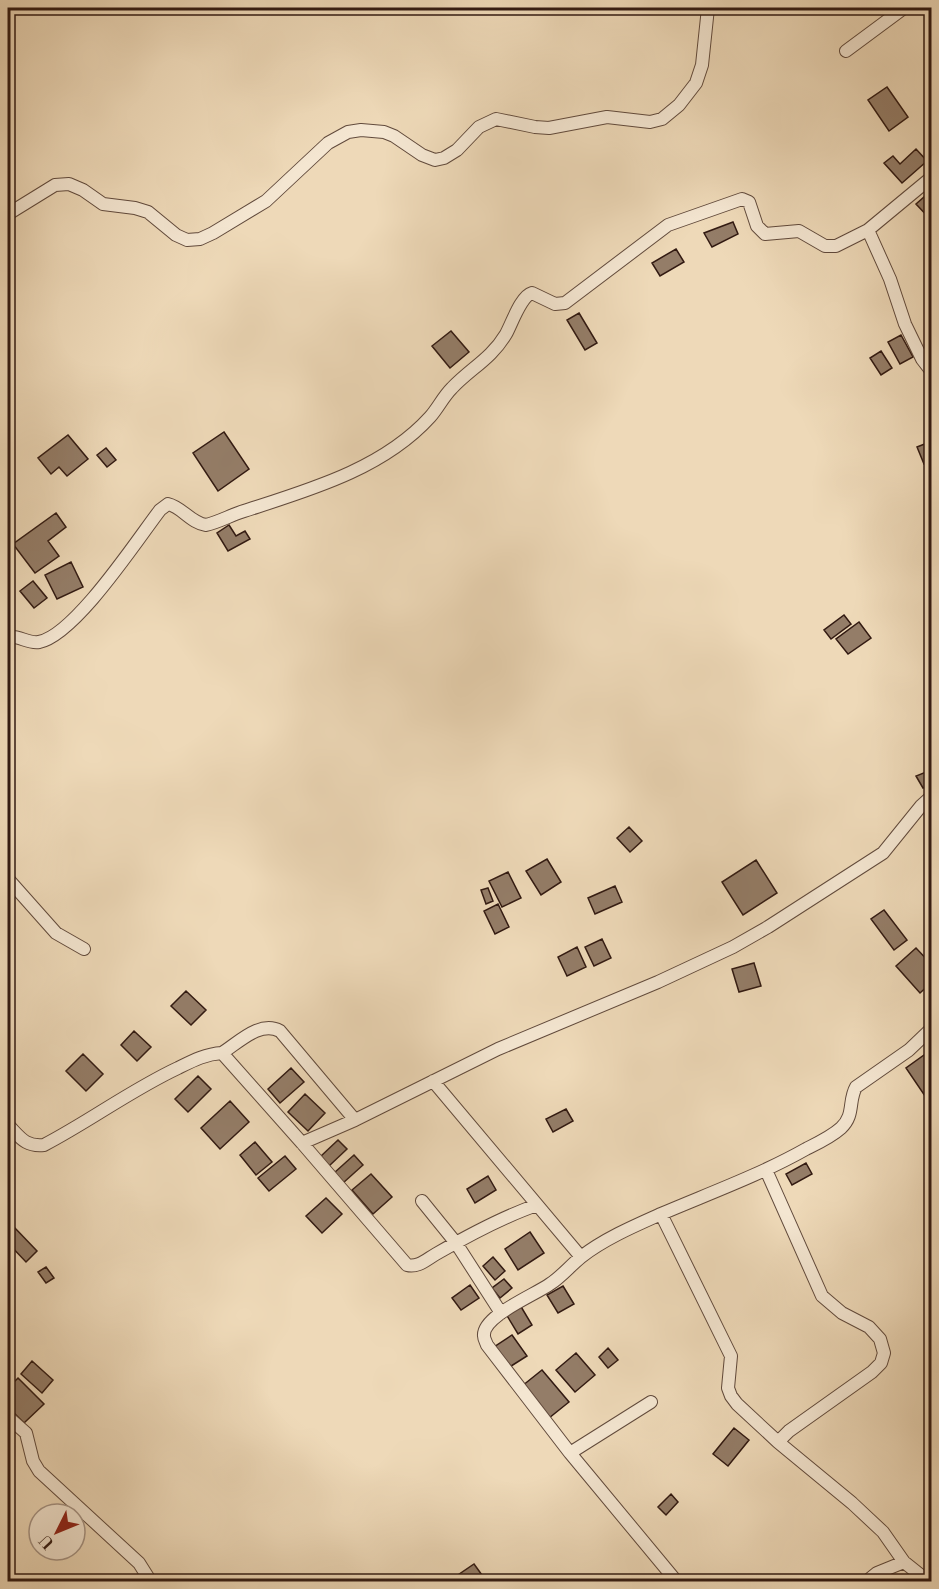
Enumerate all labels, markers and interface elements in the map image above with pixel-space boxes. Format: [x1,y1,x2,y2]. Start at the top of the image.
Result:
north arrow [27,1502,87,1562]
text: U [35,1530,58,1553]

